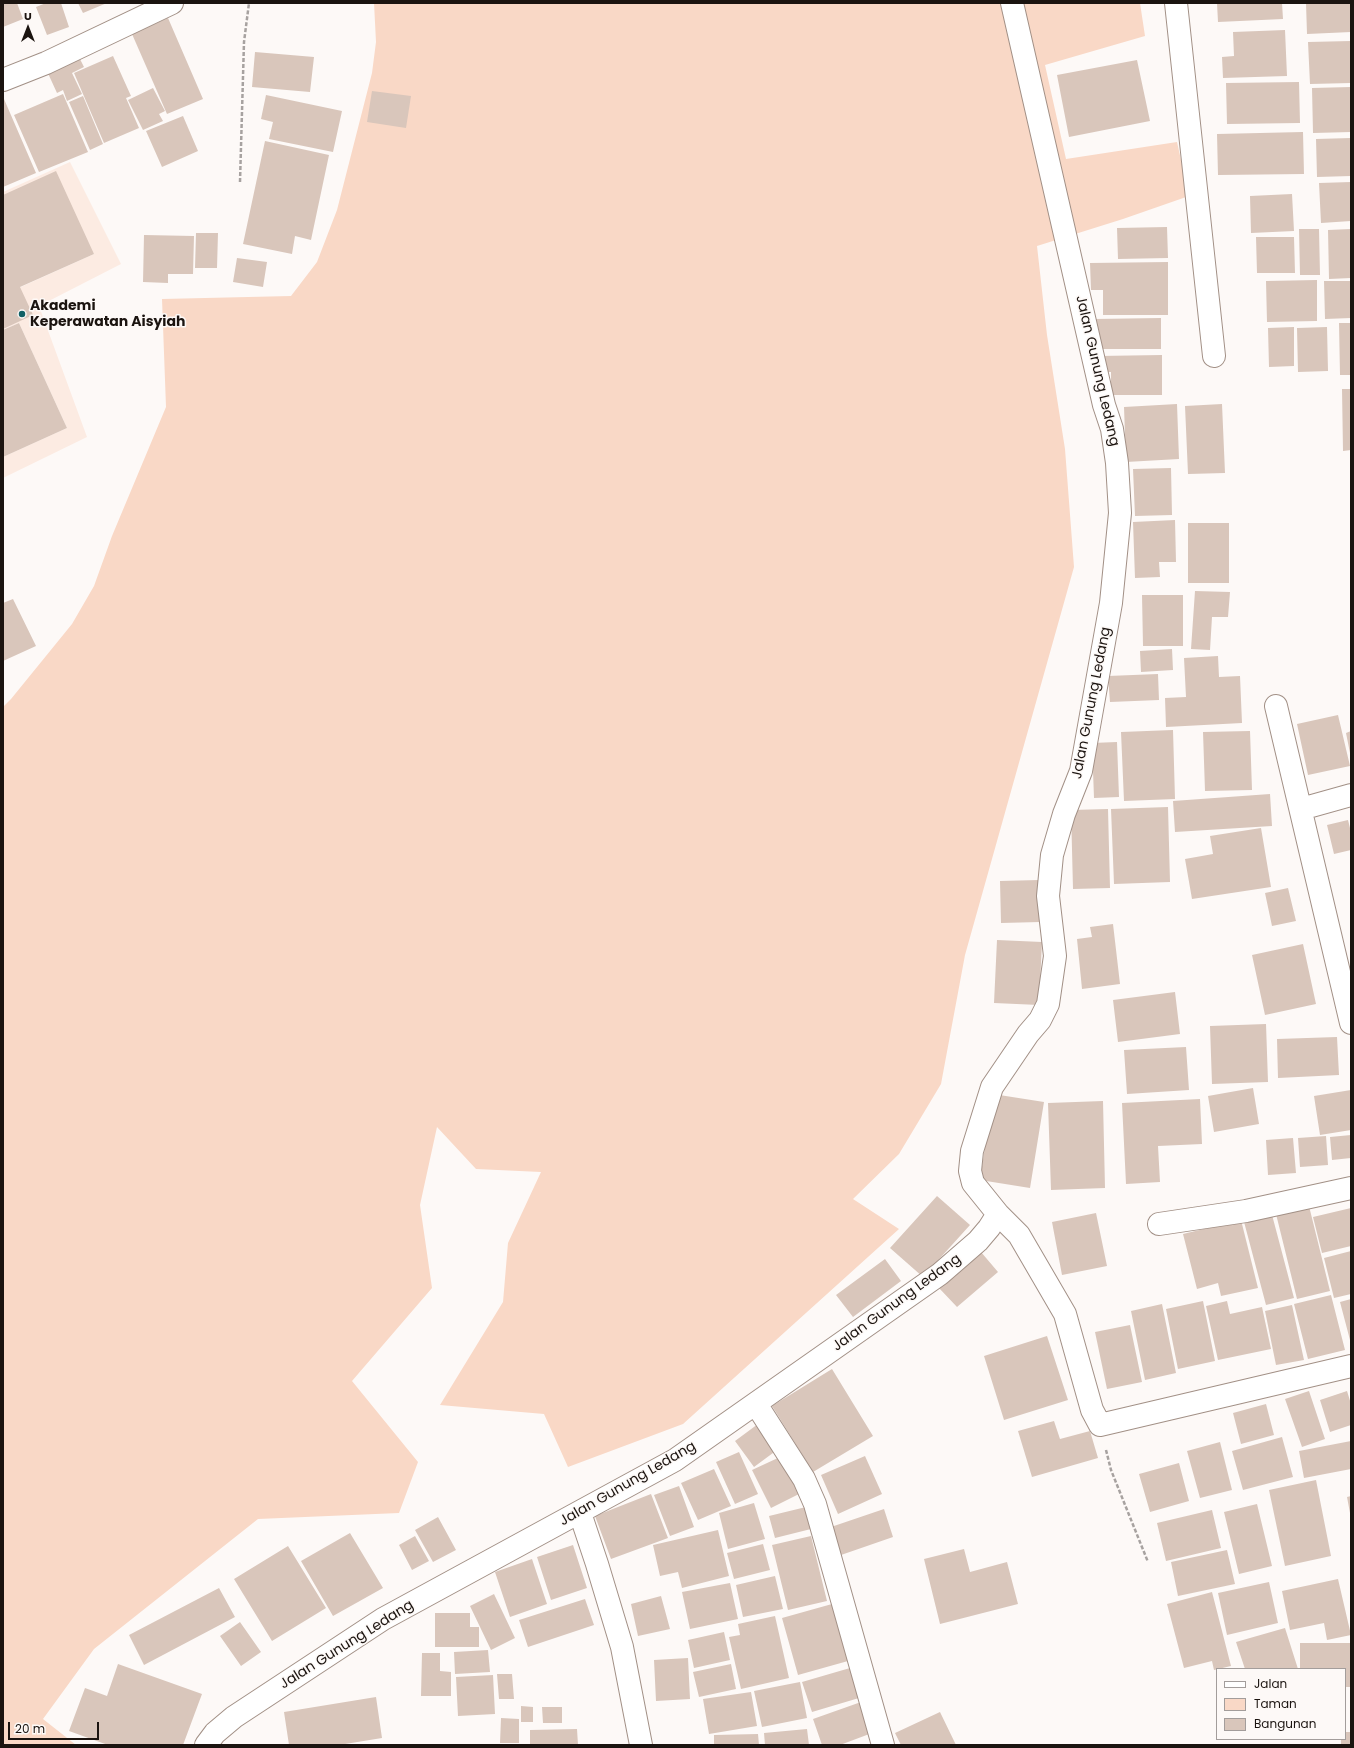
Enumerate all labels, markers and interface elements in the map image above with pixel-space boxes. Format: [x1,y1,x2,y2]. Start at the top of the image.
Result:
north arrow [8,8,48,48]
text: U [24,8,32,24]
street label: Jalan Gunung Ledang [1071,294,1123,448]
place label: Akademi Keperawatan Aisyiah [30,298,185,330]
marker: Akademi Keperawatan Aisyiah [17,309,27,319]
street label: Jalan Gunung Ledang [1069,626,1115,780]
street label: Jalan Gunung Ledang [830,1251,964,1355]
street label: Jalan Gunung Ledang [557,1438,699,1530]
street label: Jalan Gunung Ledang [277,1597,417,1693]
legend [1216,1668,1346,1740]
text: Jalan [1254,1675,1287,1692]
text: Taman [1254,1695,1297,1712]
scale bar [10,1714,101,1740]
text: Bangunan [1254,1715,1316,1732]
text: 20 m [15,1720,45,1737]

